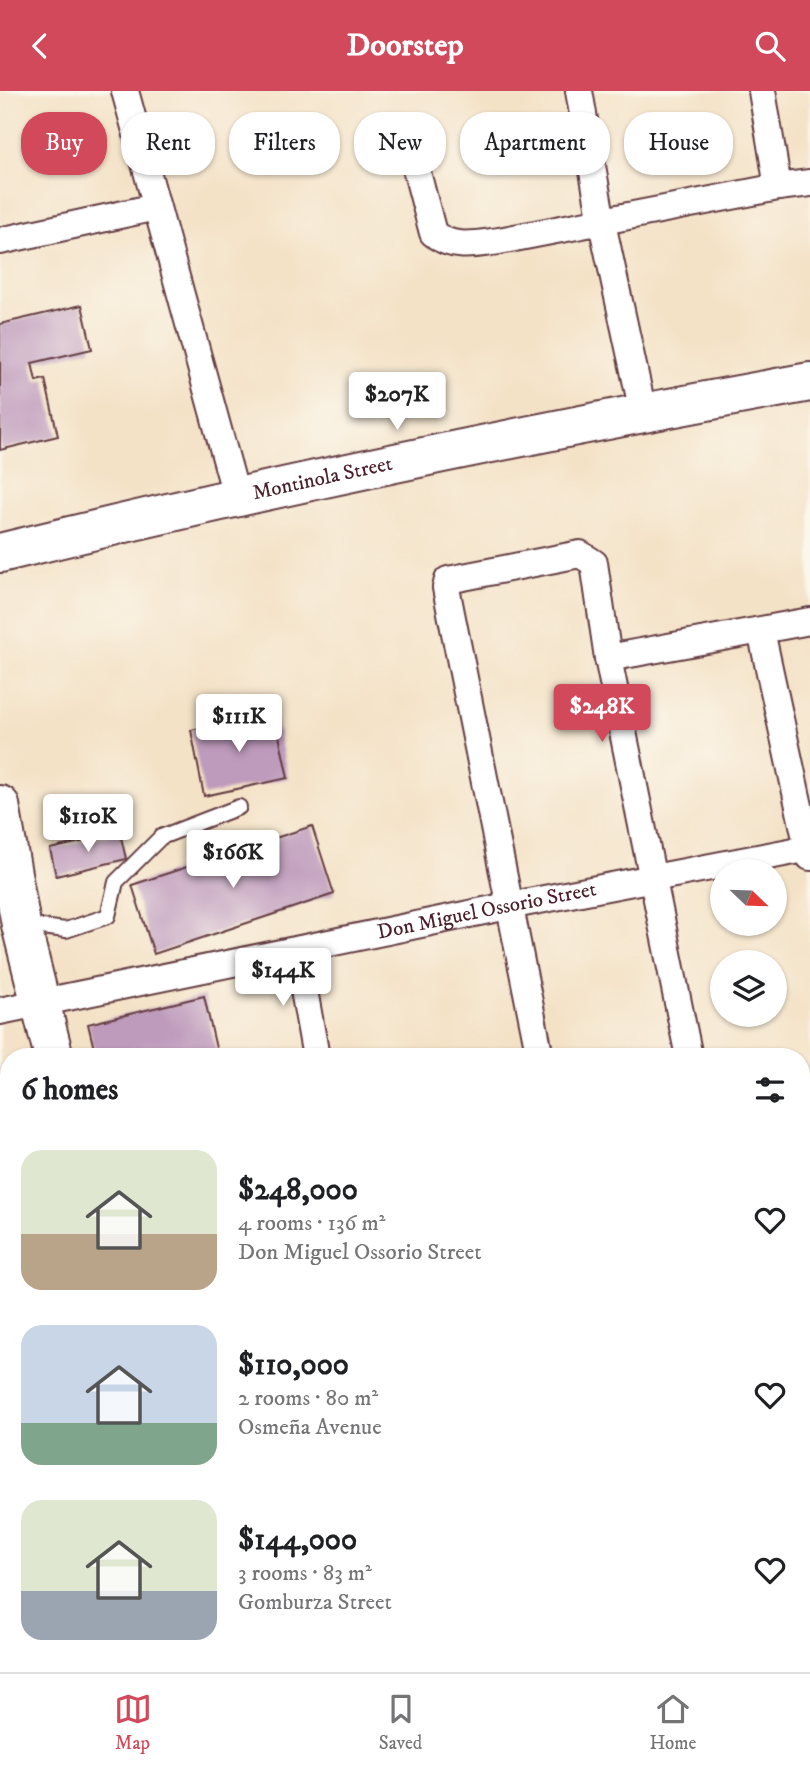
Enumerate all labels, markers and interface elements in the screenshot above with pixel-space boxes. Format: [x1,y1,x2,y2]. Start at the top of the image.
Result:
text: Doorstep [346,26,464,66]
icon: back [21,27,59,65]
icon: search [751,27,789,65]
chip: Buy [21,112,107,175]
chip: Rent [121,112,215,175]
chip: Filters [229,112,340,175]
chip: New [354,112,446,175]
chip: Apartment [460,112,610,175]
chip: House [624,112,733,175]
pin: $207K [348,373,446,432]
text: $207K [365,380,429,409]
street label: Montinola Street [250,451,395,506]
pin: $248K [553,685,651,744]
text: $248K [570,692,634,721]
pin: $111K [190,695,288,754]
text: $111K [212,702,266,731]
pin: $110K [39,795,137,854]
text: $110K [59,802,117,831]
pin: $166K [184,831,282,890]
text: $166K [202,838,264,867]
north arrow [710,859,788,936]
map controls [710,859,787,1027]
street label: Don Miguel Ossorio Street [375,876,599,946]
pin: $144K [234,949,332,1008]
button: layers [710,950,787,1027]
text: $144K [251,956,315,985]
icon: filters [751,1071,789,1109]
text: 6 homes [21,1072,118,1109]
text: $248,000 [238,1172,358,1209]
icon: home [77,1178,161,1262]
icon: heart [751,1201,789,1239]
text: 4 rooms · 136 m² [238,1209,385,1238]
text: Don Miguel Ossorio Street [238,1238,482,1267]
text: $110,000 [238,1347,349,1384]
icon: home [77,1353,161,1437]
icon: heart [751,1376,789,1414]
text: 2 rooms · 80 m² [238,1384,378,1413]
text: Osmeña Avenue [238,1413,382,1442]
text: $144,000 [238,1522,357,1559]
icon: home [77,1528,161,1612]
icon: heart [751,1551,789,1589]
text: 3 rooms · 83 m² [238,1559,372,1588]
text: Gomburza Street [238,1588,392,1617]
tab: Map [114,1690,152,1755]
tab: Saved [379,1690,422,1755]
tab: Home [649,1690,696,1755]

